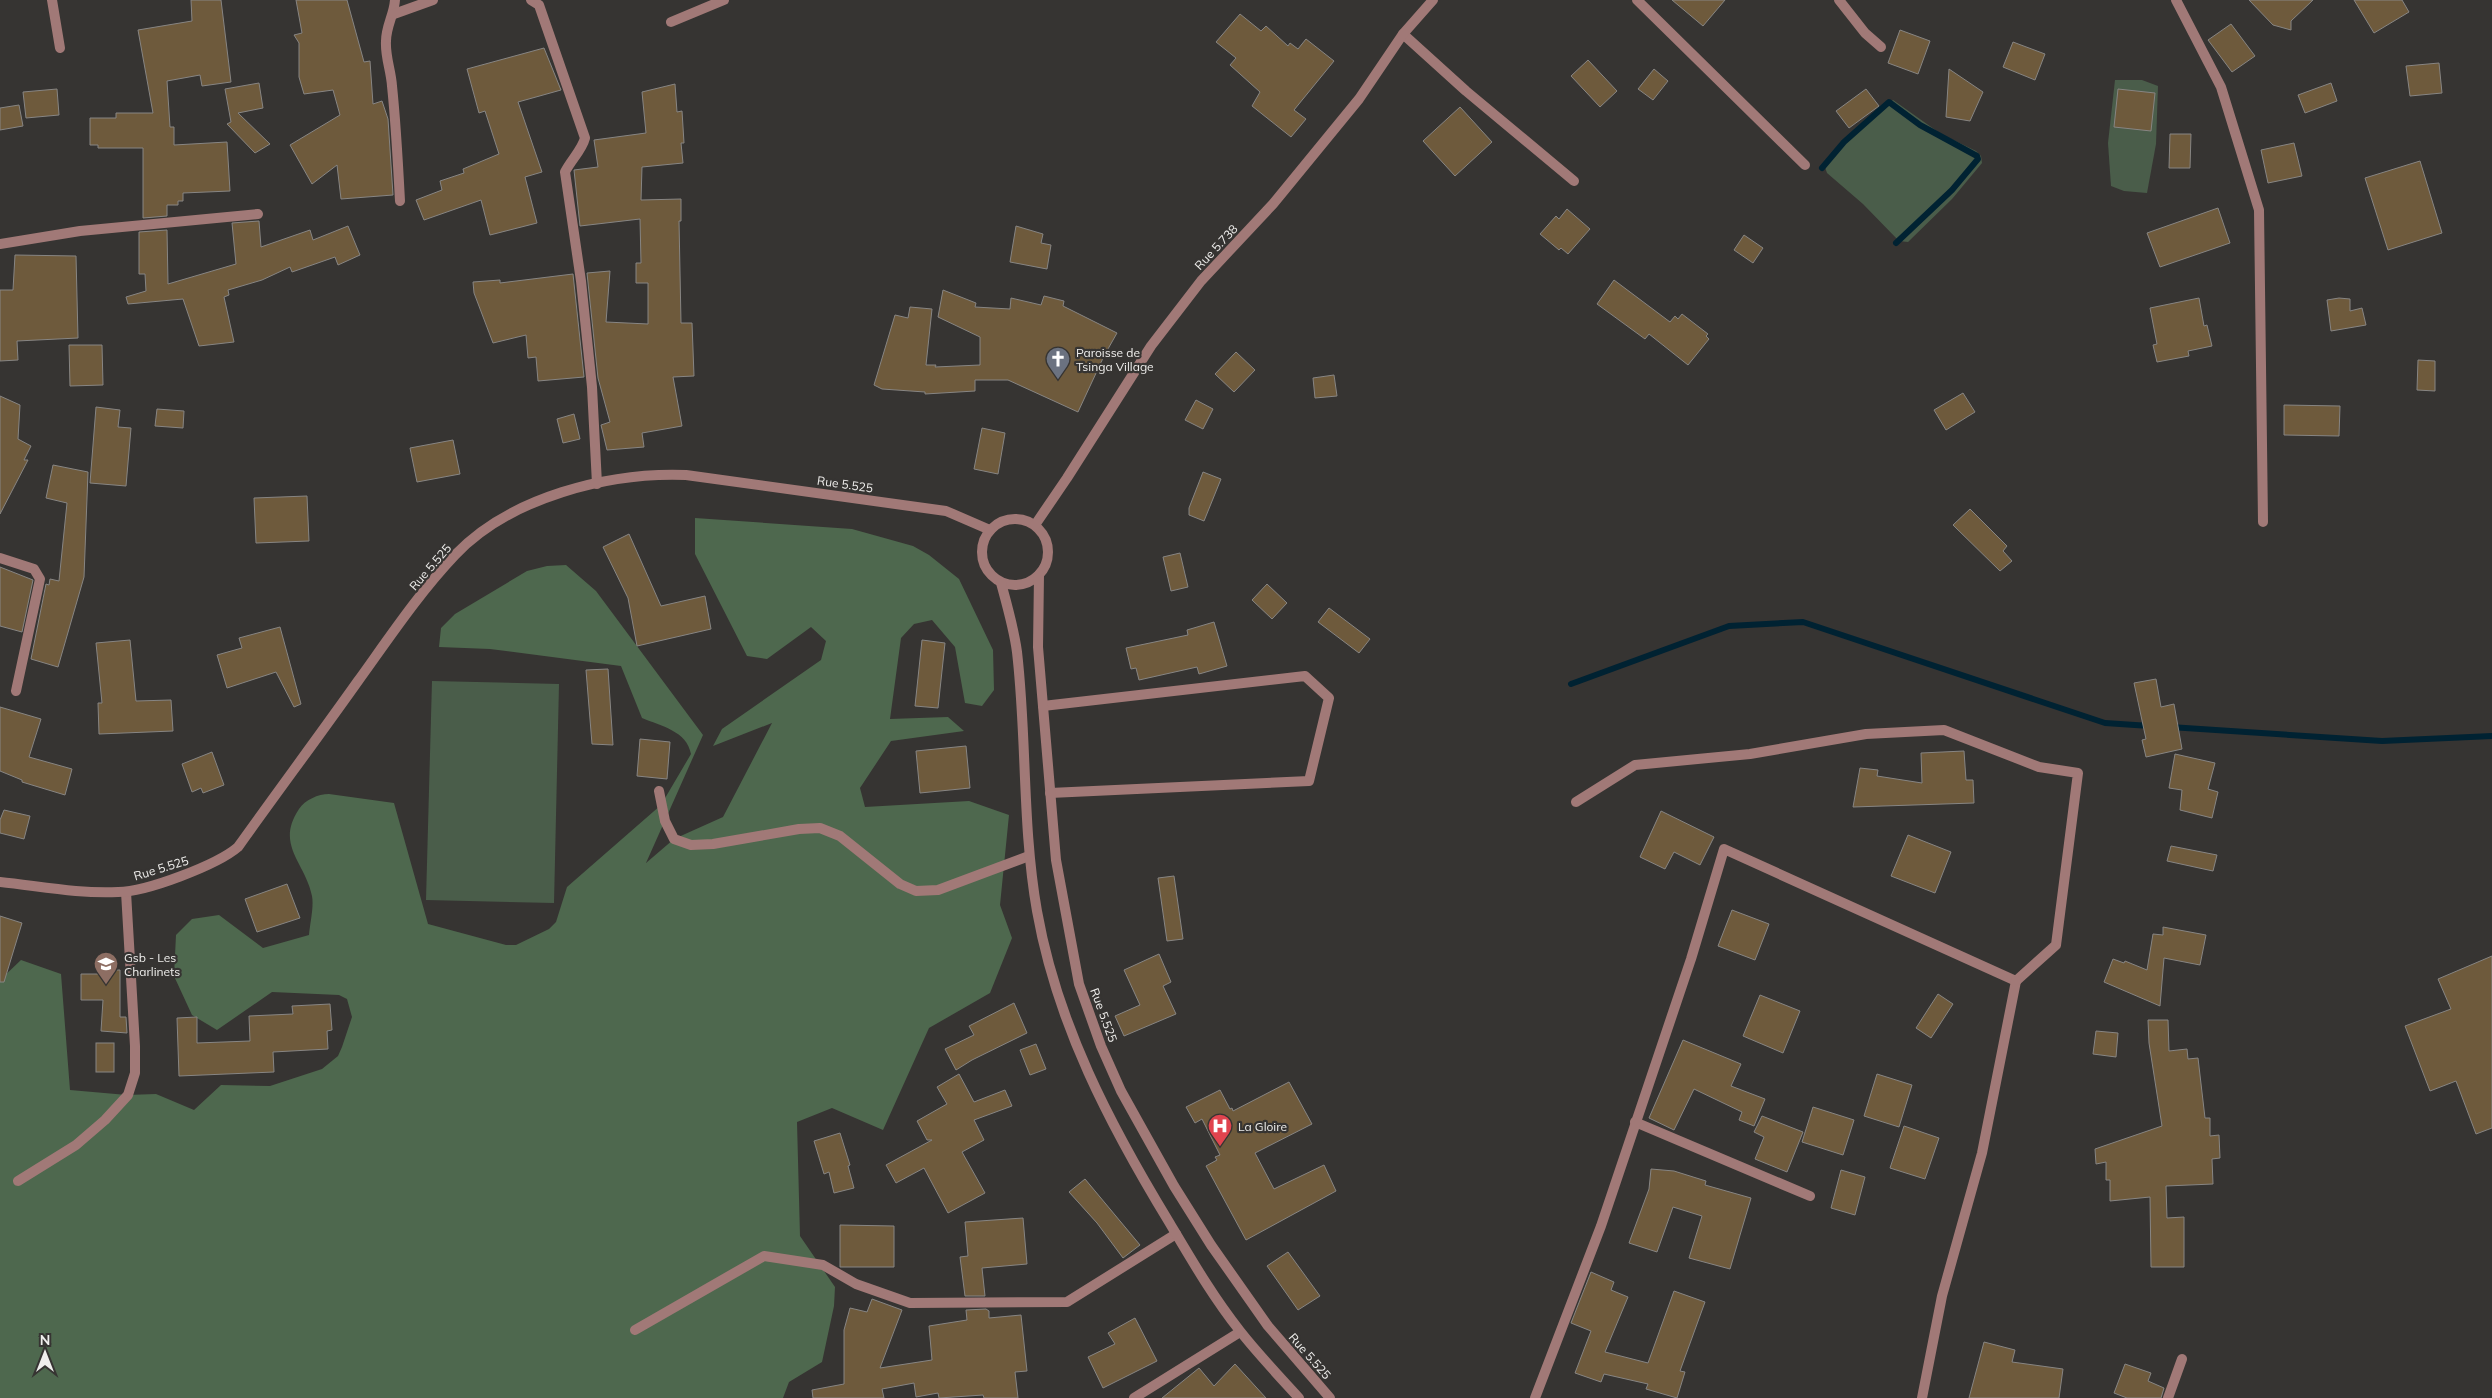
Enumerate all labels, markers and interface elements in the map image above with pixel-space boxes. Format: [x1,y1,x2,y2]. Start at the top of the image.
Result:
street label: Rue 5.738 [1191,221,1241,273]
place label: Paroisse de Tsinga Village [1076,345,1154,374]
church icon: Paroisse de Tsinga Village [1045,346,1071,380]
street label: Rue 5.525 [816,473,874,495]
street label: Rue 5.525 [406,541,454,593]
street label: Rue 5.525 [132,853,190,883]
place label: Gsb - Les Charlinets [124,950,180,979]
school or university icon: Gsb - Les Charlinets [93,951,119,985]
street label: Rue 5.525 [1087,986,1121,1044]
hospital icon: La Gloire [1207,1113,1233,1147]
place label: La Gloire [1238,1119,1287,1134]
north arrow [20,1328,70,1378]
street label: Rue 5.525 [1286,1330,1334,1382]
text: N [40,1331,50,1349]

